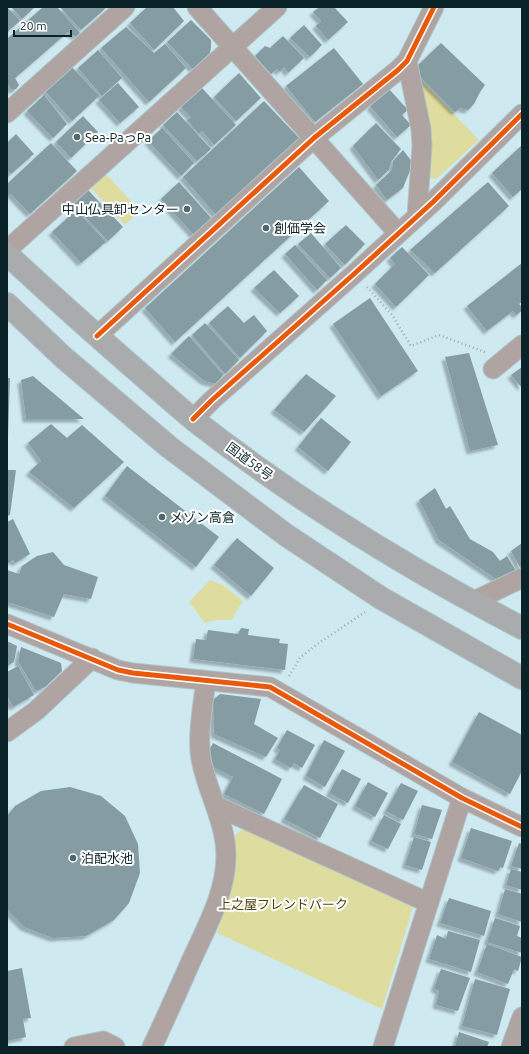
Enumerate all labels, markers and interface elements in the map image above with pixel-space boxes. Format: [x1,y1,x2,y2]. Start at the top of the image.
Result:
scale bar [14,12,71,38]
text: 20 m [20,19,47,32]
place label: Sea-PaっPa [85,130,151,144]
marker: Sea-PaっPa [72,132,82,142]
place label: 中山仏具卸センター [62,202,179,216]
marker: 中山仏具卸センター [182,204,192,214]
place label: 創価学会 [274,221,326,235]
marker: 創価学会 [261,223,271,233]
street label: 国道58号 [224,440,276,482]
place label: メゾン高倉 [170,510,235,524]
marker: メゾン高倉 [157,512,167,522]
place label: 泊配水池 [81,851,133,865]
marker: 泊配水池 [68,853,78,863]
park label: 上之屋フレンドパーク [218,897,348,911]

